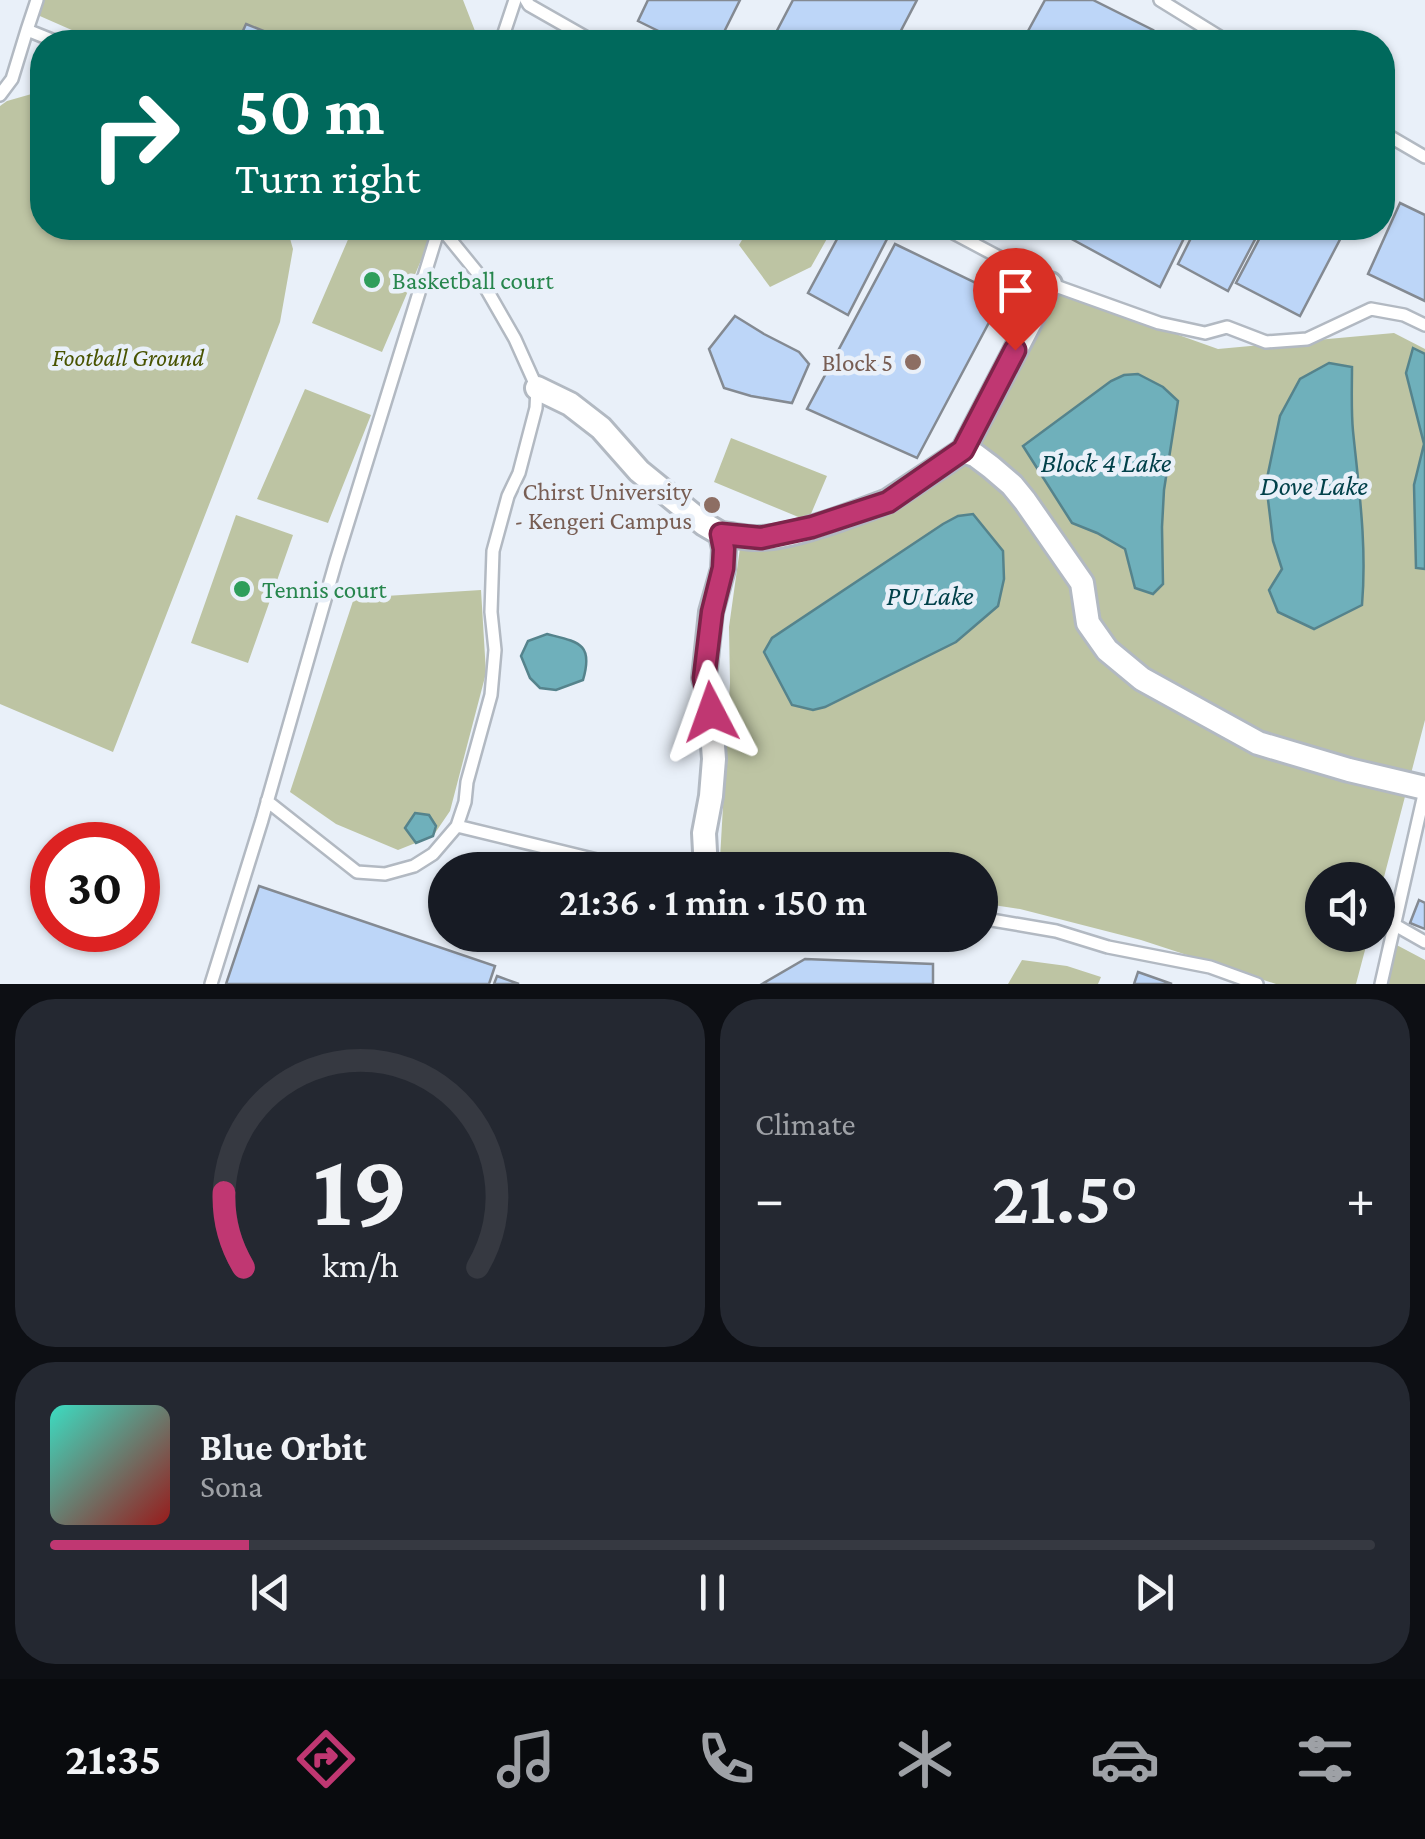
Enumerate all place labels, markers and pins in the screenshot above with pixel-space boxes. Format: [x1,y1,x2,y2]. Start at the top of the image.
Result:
pin [973,248,1058,351]
place label: Basketball court [392,267,554,294]
marker: Basketball court [361,269,383,291]
place label: Block 5 [822,349,893,376]
marker: Block 5 [902,351,924,373]
place label: Chirst University - Kengeri Campus [514,478,692,535]
marker: Chirst University - Kengeri Campus [701,494,723,516]
place label: Tennis court [262,576,387,603]
marker: Tennis court [231,578,253,600]

